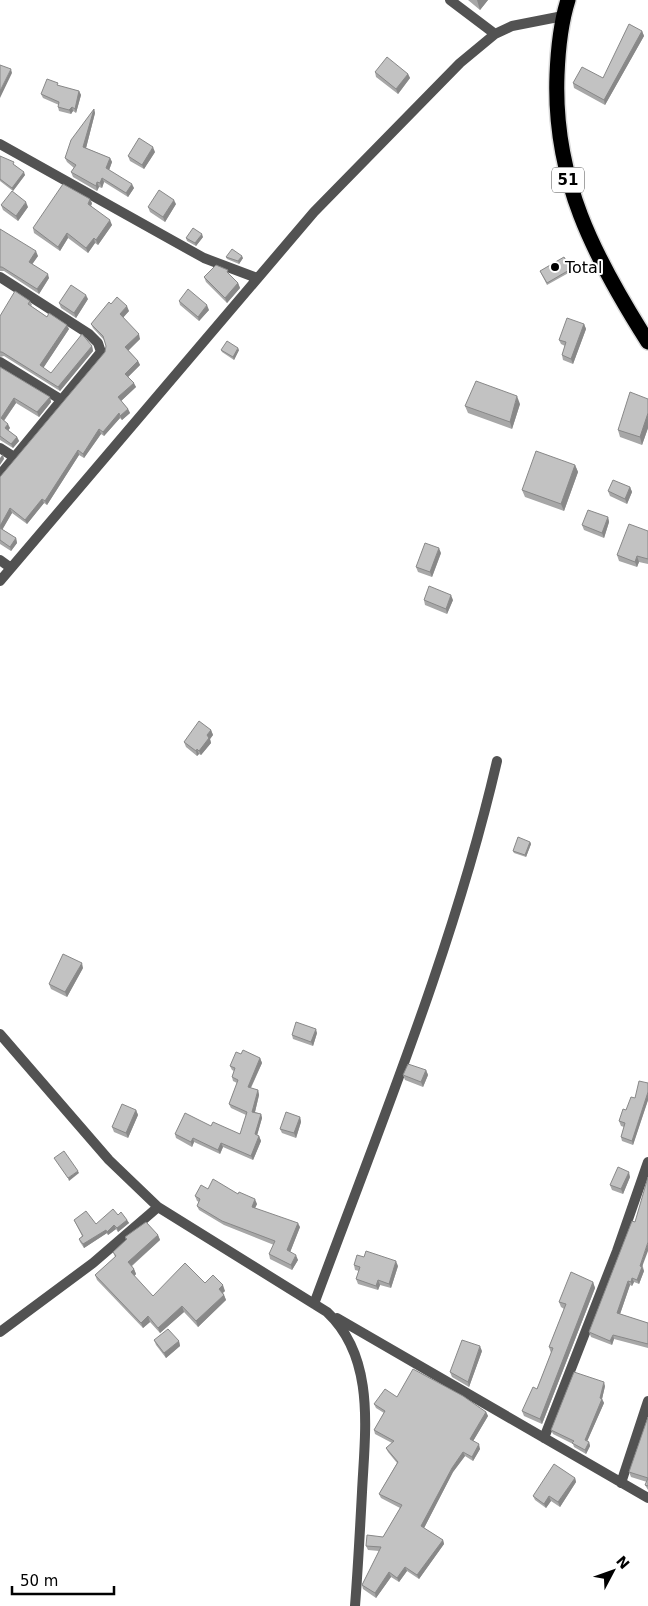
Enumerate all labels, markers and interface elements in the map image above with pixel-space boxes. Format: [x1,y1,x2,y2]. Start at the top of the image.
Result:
road number: 51 [552,168,584,192]
place label: Total [564,258,602,277]
marker: Total [549,261,561,273]
north arrow [588,1546,638,1596]
text: N [613,1553,633,1572]
scale bar [12,1564,115,1596]
text: 50 m [20,1572,58,1590]

